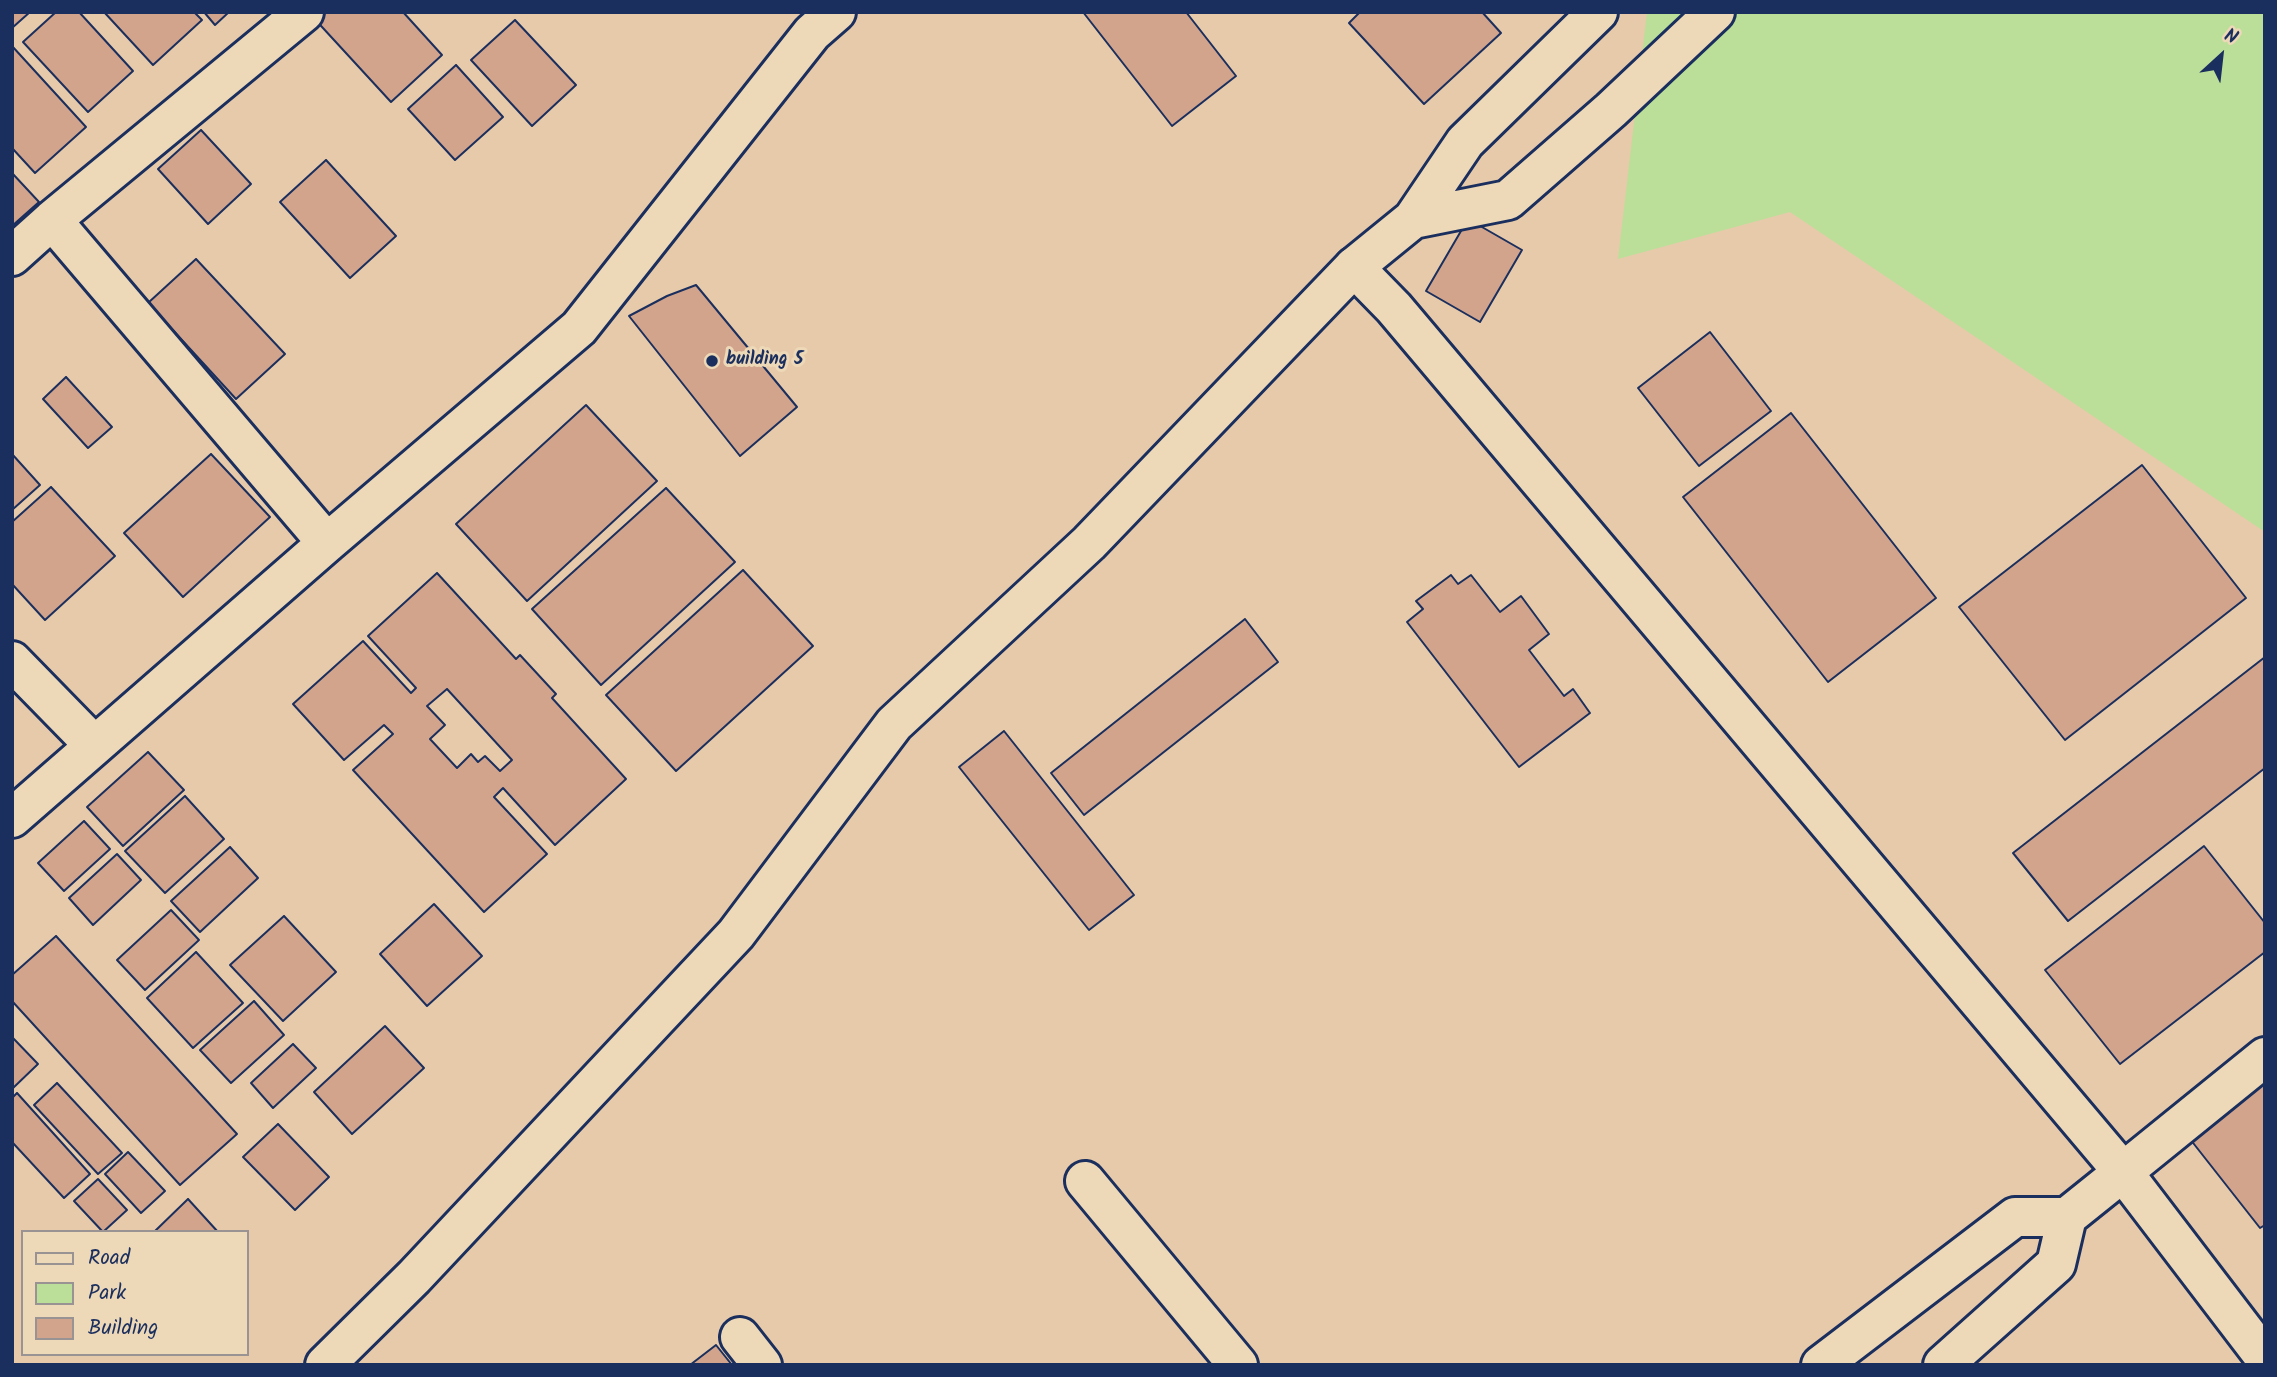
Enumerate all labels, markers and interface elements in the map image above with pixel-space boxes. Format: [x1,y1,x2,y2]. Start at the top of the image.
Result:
north arrow [2186,21,2256,91]
text: N [2218,21,2243,53]
place label: building 5 [726,350,803,372]
marker: building 5 [704,353,720,369]
legend [21,1230,248,1356]
text: Road [88,1242,130,1275]
text: Park [88,1277,126,1310]
text: Building [88,1312,158,1345]

